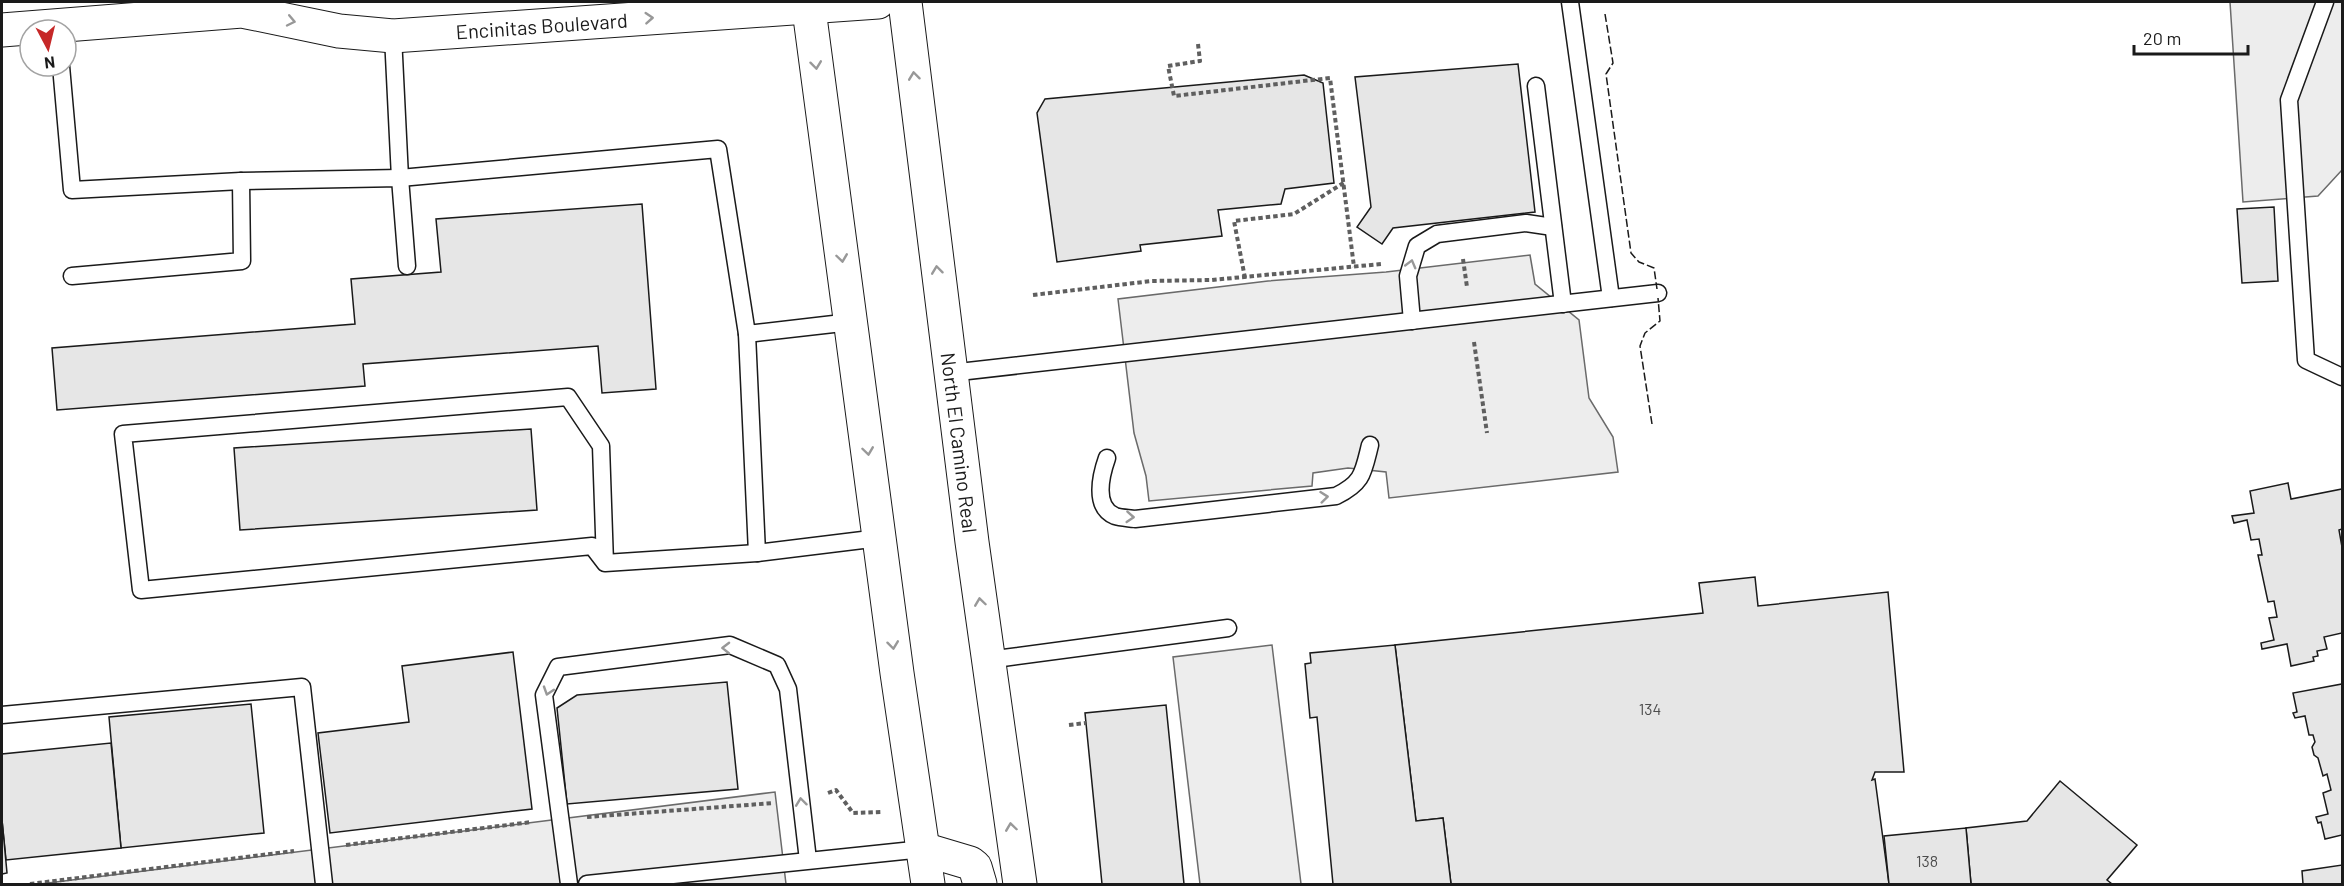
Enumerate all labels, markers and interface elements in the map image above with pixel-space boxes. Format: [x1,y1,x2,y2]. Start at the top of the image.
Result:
street label: Encinitas Boulevard [455,8,628,44]
one-way arrow [644,12,653,25]
one-way arrow [285,14,295,27]
north arrow [18,18,78,78]
scale bar [2134,18,2248,56]
text: 20 m [2143,27,2181,49]
text: N [43,53,56,73]
one-way arrow [810,60,822,69]
one-way arrow [908,72,920,81]
one-way arrow [835,254,848,263]
one-way arrow [1404,259,1417,269]
one-way arrow [932,265,944,274]
street label: North El Camino Real [937,351,983,534]
one-way arrow [861,447,873,456]
one-way arrow [1319,491,1328,504]
one-way arrow [1126,510,1135,523]
one-way arrow [974,598,987,607]
one-way arrow [887,640,899,649]
one-way arrow [721,641,730,654]
one-way arrow [543,685,555,695]
house number: 134 [1639,699,1661,718]
one-way arrow [795,798,808,807]
one-way arrow [1006,822,1018,831]
house number: 138 [1916,851,1938,870]

